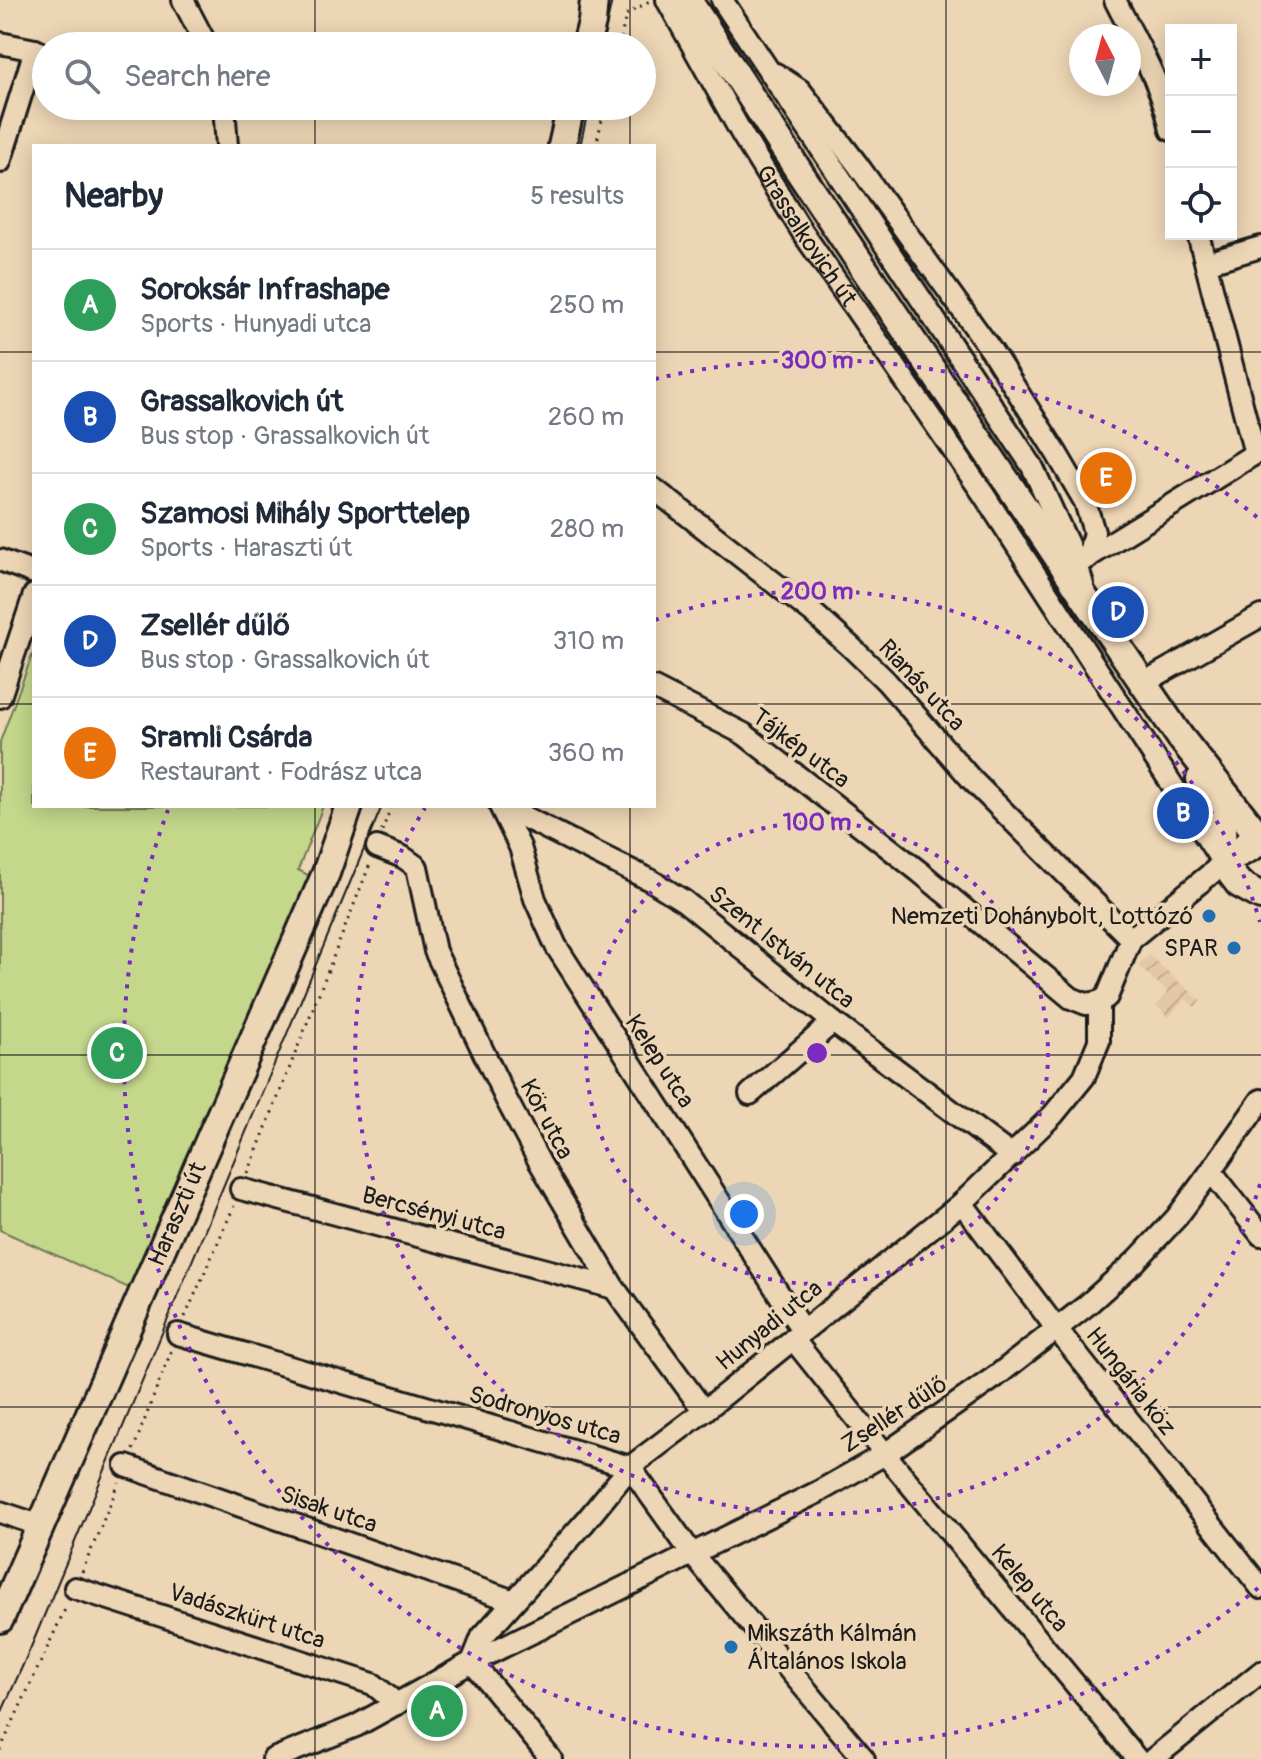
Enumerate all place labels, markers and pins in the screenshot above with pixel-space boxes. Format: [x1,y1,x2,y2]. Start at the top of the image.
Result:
pin: E [1080,448,1132,508]
pin: D [1092,582,1144,642]
pin: B [1157,783,1209,843]
place label: Nemzeti Dohánybolt, Lottózó [891,902,1193,931]
marker: Nemzeti Dohánybolt, Lottózó [1200,907,1218,925]
place label: SPAR [1164,934,1218,963]
marker: SPAR [1225,939,1243,957]
pin: C [91,1023,143,1083]
centre of rings [803,1039,831,1067]
place label: Mikszáth Kálmán Általános Iskola [747,1619,917,1676]
marker: Mikszáth Kálmán Általános Iskola [722,1638,740,1656]
pin: A [411,1681,463,1741]

